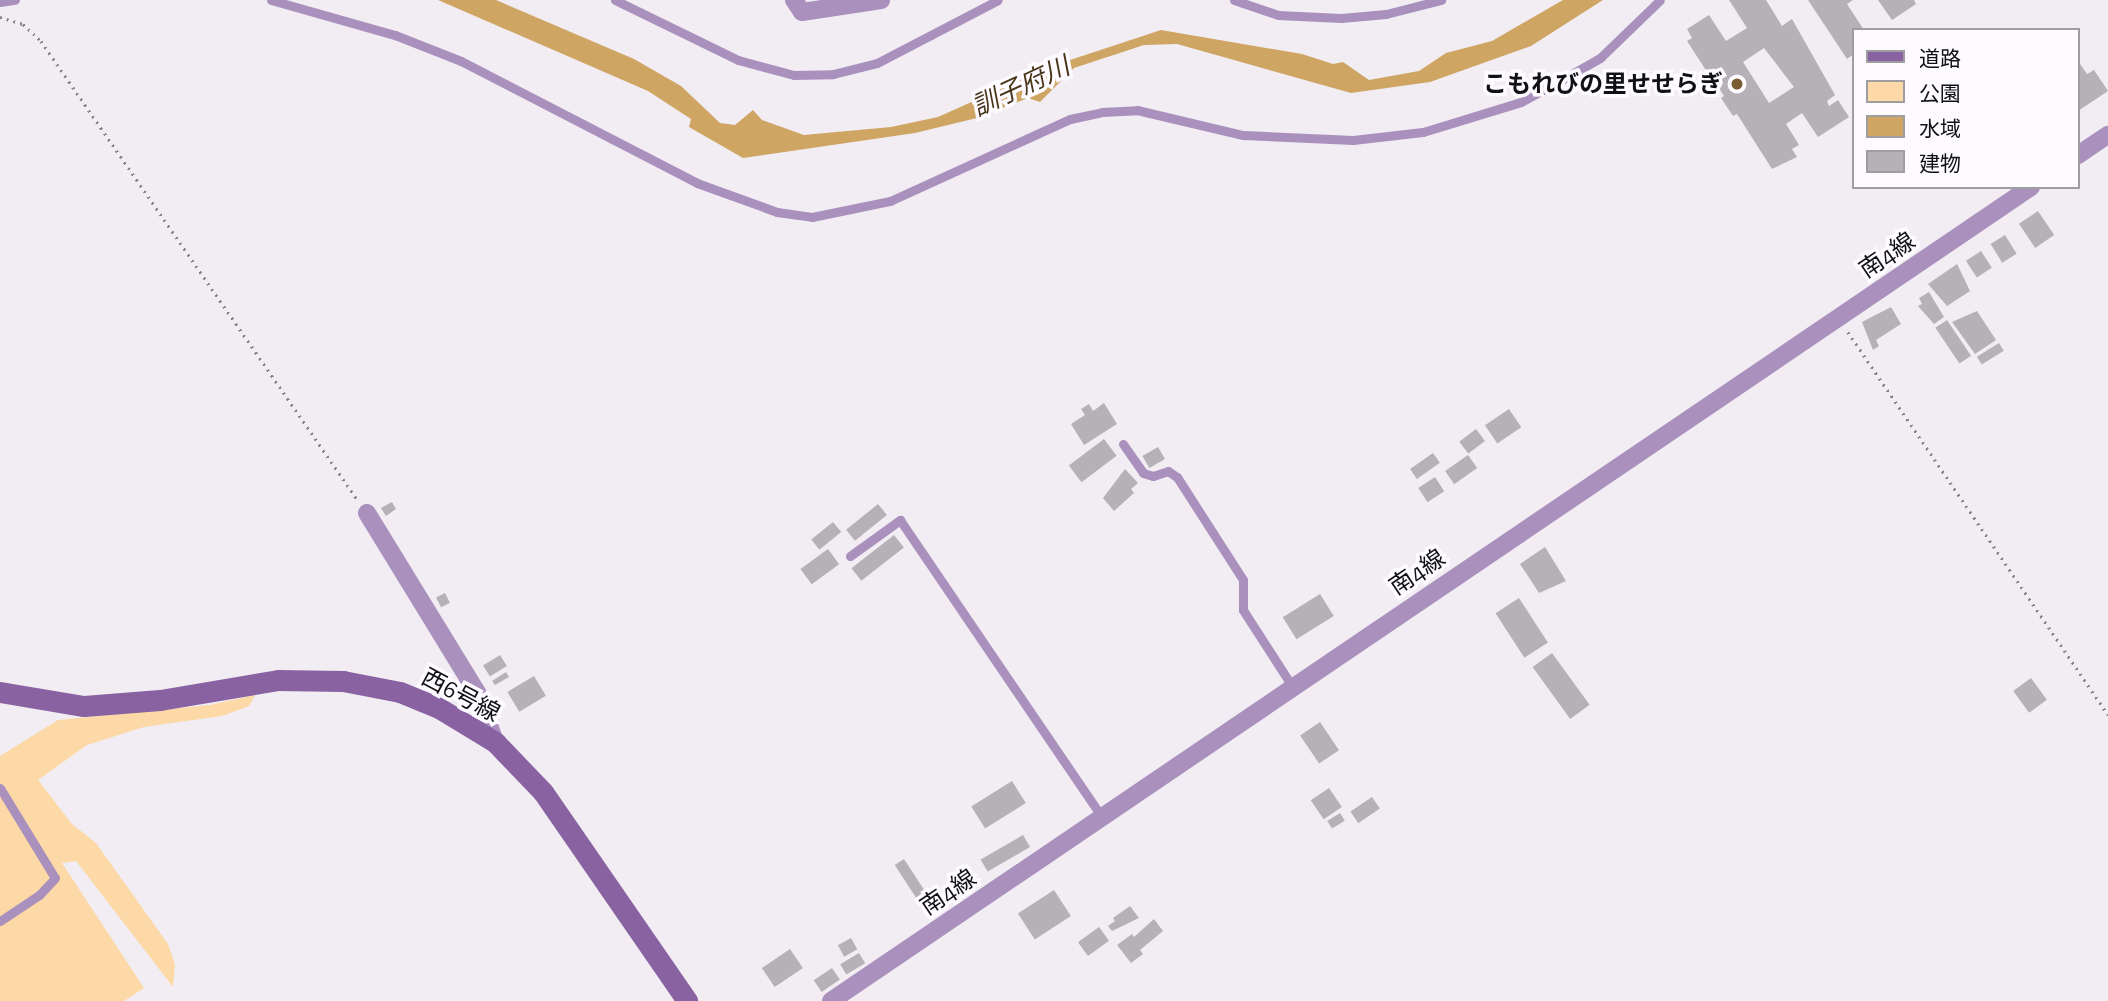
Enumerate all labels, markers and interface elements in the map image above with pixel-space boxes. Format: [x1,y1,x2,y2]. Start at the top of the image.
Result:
legend [1853,28,2080,189]
text: 道路 [1919,46,1961,71]
water label: 訓子府川 [967,51,1075,123]
place label: こもれびの里せせらぎ [1483,70,1723,98]
marker: こもれびの里せせらぎ [1729,76,1745,92]
text: 公園 [1919,81,1961,106]
text: 水域 [1919,116,1961,141]
text: 建物 [1919,151,1961,176]
street label: 南4線 [1854,226,1920,284]
street label: 南4線 [1384,543,1450,601]
street label: 西6号線 [417,662,505,728]
street label: 南4線 [915,863,981,921]

